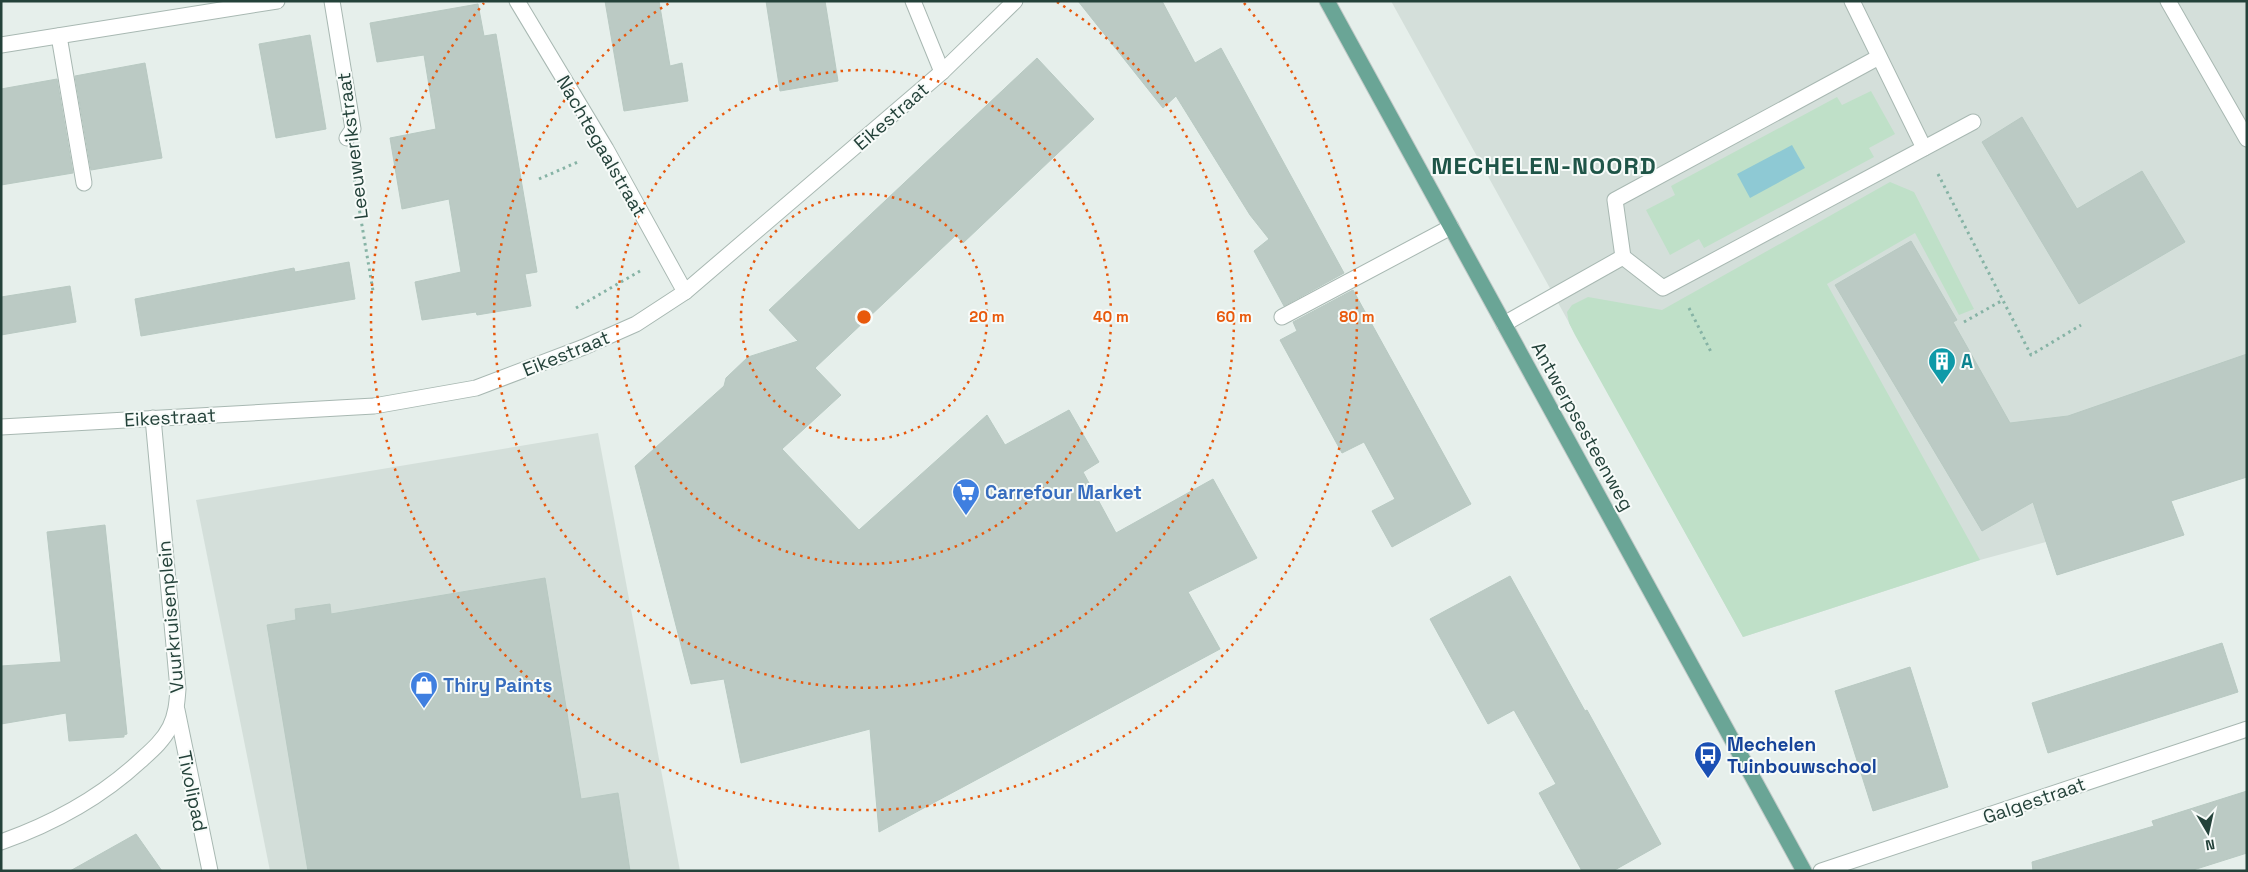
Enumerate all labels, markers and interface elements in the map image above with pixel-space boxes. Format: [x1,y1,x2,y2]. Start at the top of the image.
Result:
street label: Leeuwerikstraat [331,71,374,221]
street label: Nachtegaalstraat [551,71,652,222]
street label: Eikestraat [849,77,934,156]
district label: MECHELEN-NOORD [1431,150,1657,181]
text: 20 m [969,307,1005,326]
text: 40 m [1093,307,1129,326]
text: 60 m [1216,307,1252,326]
text: 80 m [1339,307,1375,326]
centre of rings [855,308,873,326]
street label: Eikestraat [519,325,613,382]
street label: Antwerpsesteenweg [1526,337,1639,515]
building icon: A [1927,346,1957,385]
place label: A [1961,349,1973,374]
street label: Eikestraat [124,403,216,432]
supermarket icon: Carrefour Market [951,477,981,516]
place label: Carrefour Market [985,480,1142,505]
street label: Vuurkruisenplein [151,540,190,694]
shop icon: Thiry Paints [409,670,439,709]
place label: Thiry Paints [443,673,552,698]
place label: Mechelen Tuinbouwschool [1727,732,1877,779]
bus stop icon: Mechelen Tuinbouwschool [1693,740,1723,779]
street label: Tivolipad [172,749,213,834]
street label: Galgestraat [1980,771,2089,830]
north arrow [2183,807,2233,857]
text: N [2204,835,2216,854]

